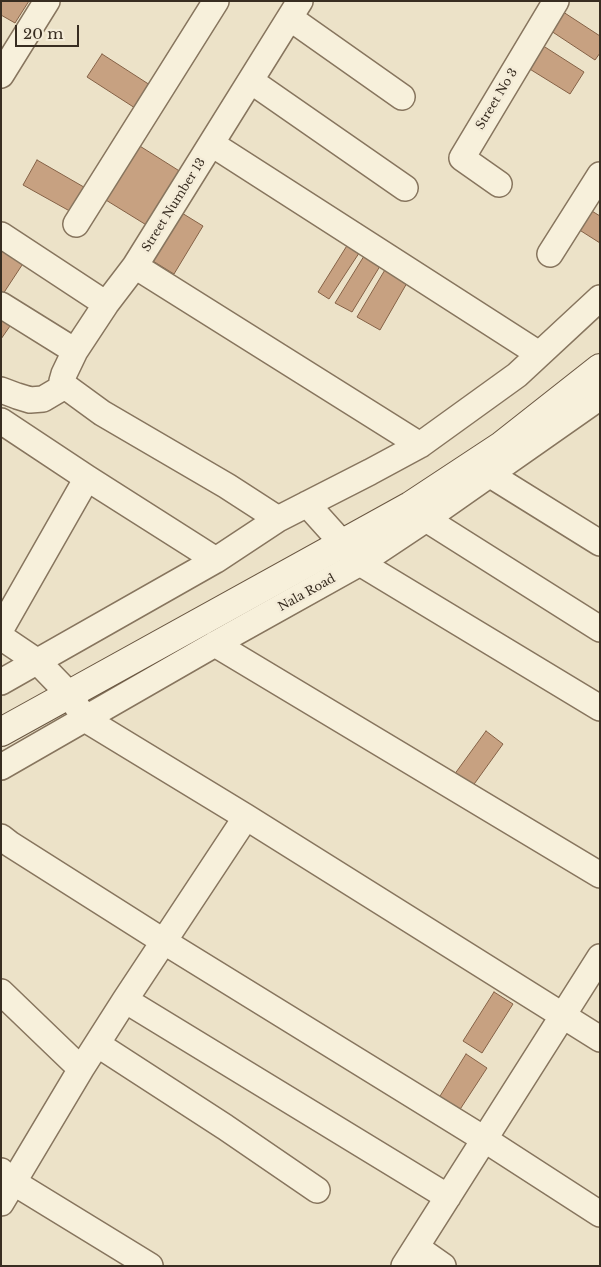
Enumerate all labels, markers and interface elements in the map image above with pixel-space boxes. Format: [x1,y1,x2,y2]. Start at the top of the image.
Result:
scale bar [18,15,81,47]
text: 20 m [23,24,63,43]
street label: Street No 3 [473,66,521,132]
street label: Street Number 13 [139,156,209,254]
street label: Nala Road [276,571,338,615]

